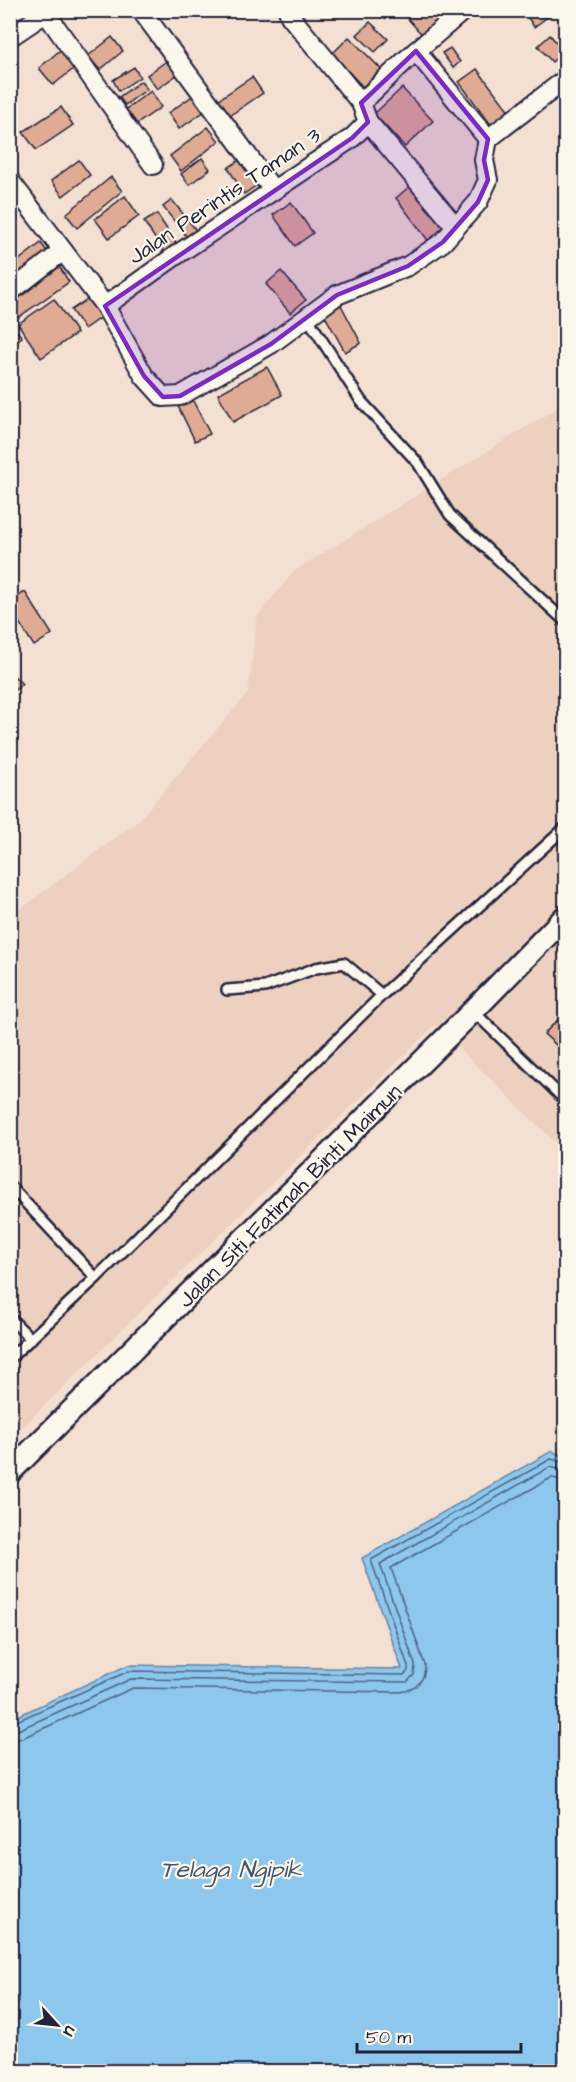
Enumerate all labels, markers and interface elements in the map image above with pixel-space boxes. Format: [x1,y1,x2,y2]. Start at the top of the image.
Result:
street label: Jalan Perintis Taman 3 [122,120,327,272]
street label: Jalan Siti Fatimah Binti Maimun [171,1077,409,1315]
water label: Telaga Ngipik [161,1853,303,1888]
north arrow [27,1995,87,2055]
scale bar [357,2016,520,2054]
text: U [58,2022,81,2040]
text: 50 m [366,2025,411,2050]

